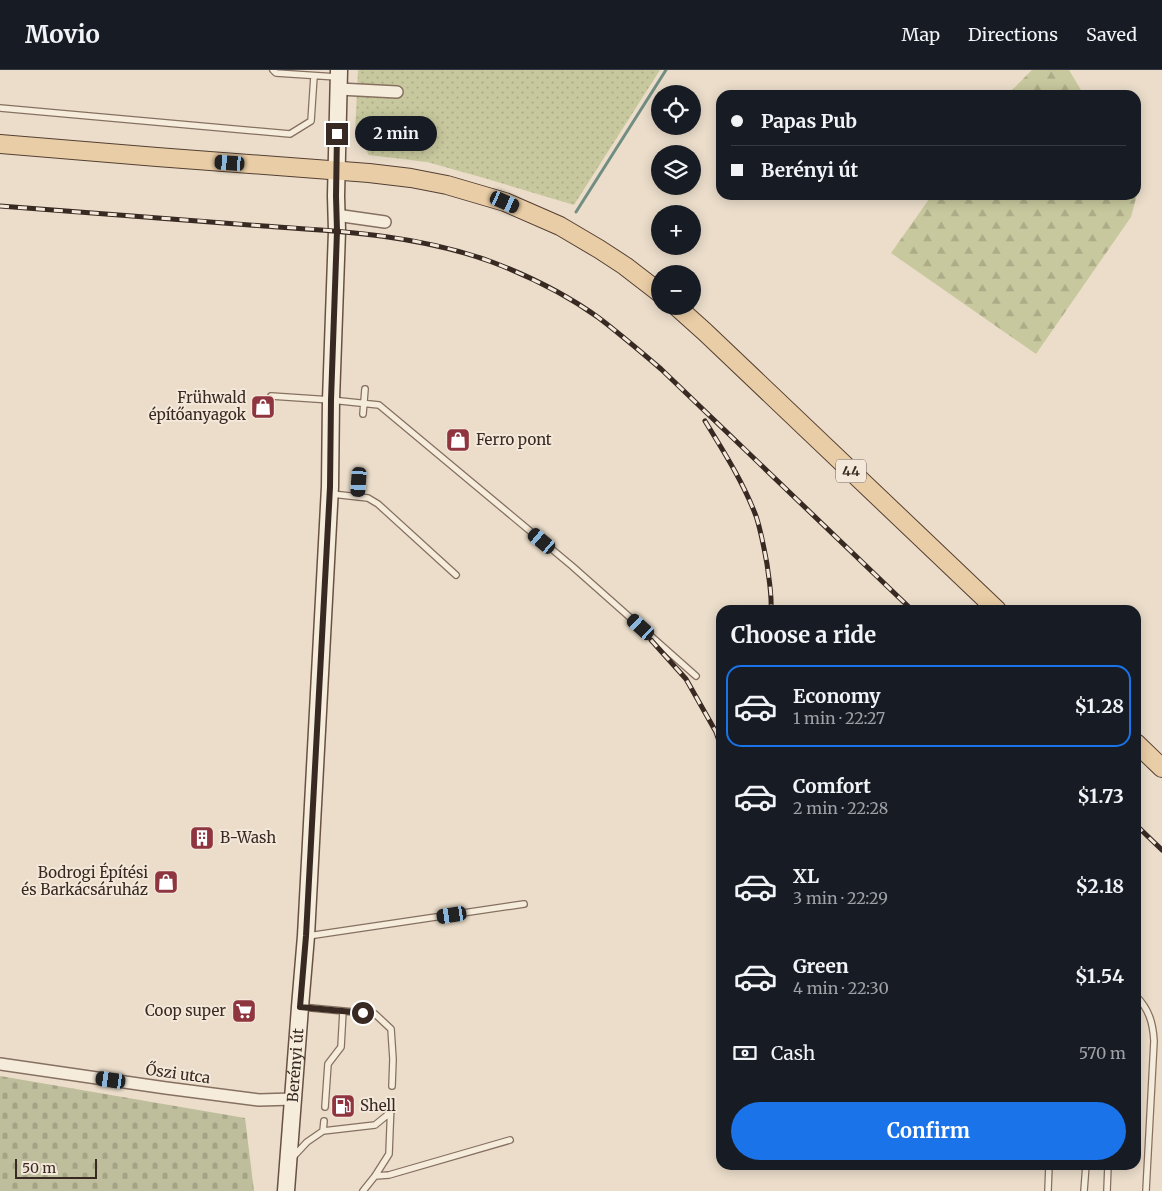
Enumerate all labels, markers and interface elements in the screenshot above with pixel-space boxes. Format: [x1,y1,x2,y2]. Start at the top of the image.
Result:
text: Movio [25,19,100,50]
text: Map [902,23,940,46]
text: Directions [968,23,1058,46]
text: Saved [1086,23,1137,46]
map controls [651,85,701,315]
button: locate [651,85,701,135]
text: Papas Pub [761,109,857,133]
callout: 2 min [354,116,437,152]
route end [326,123,348,145]
text: 2 min [373,123,419,143]
button: layers [651,145,701,195]
car [214,154,245,172]
text: Berényi út [761,158,858,182]
car [488,189,521,215]
button: + [651,205,701,255]
button: − [651,265,701,315]
place label: Frühwald építőanyagok [149,388,246,424]
shop icon: Frühwald építőanyagok [250,394,276,420]
shop icon: Ferro pont [445,427,471,453]
place label: Ferro pont [476,430,552,449]
road number: 44 [836,460,866,482]
car [350,467,367,497]
car [525,526,558,556]
car [624,611,657,643]
text: Choose a ride [731,621,876,649]
icon: car [733,684,778,729]
text: Economy [793,684,881,708]
text: $1.28 [1075,694,1124,718]
text: 1 min · 22:27 [793,708,885,728]
icon: car [733,774,778,819]
text: Comfort [793,774,871,798]
text: $1.73 [1077,784,1124,808]
text: 2 min · 22:28 [793,798,888,818]
building icon: B-Wash [189,825,215,851]
place label: B-Wash [220,828,276,847]
place label: Bodrogi Építési és Barkácsáruház [21,862,148,899]
icon: car [733,864,778,909]
text: XL [793,864,819,888]
shop icon: Bodrogi Építési és Barkácsáruház [153,869,179,895]
text: $2.18 [1075,874,1124,898]
text: 3 min · 22:29 [793,888,888,908]
car [436,905,467,925]
icon: car [733,954,778,999]
text: Green [793,954,849,978]
text: $1.54 [1075,964,1124,988]
text: 4 min · 22:30 [793,978,889,998]
supermarket icon: Coop super [231,998,257,1024]
place label: Coop super [145,1001,226,1020]
route start [352,1002,374,1024]
street label: Berényi út [283,1027,307,1103]
icon: cash [731,1039,759,1067]
text: Cash [771,1041,815,1065]
text: 570 m [1079,1043,1126,1063]
street label: Őszi utca [144,1059,212,1087]
car [95,1070,126,1090]
fuel station icon: Shell [330,1093,356,1119]
place label: Shell [360,1096,396,1115]
button: Confirm [731,1102,1126,1160]
scale bar [15,1156,98,1179]
text: 50 m [22,1159,56,1177]

